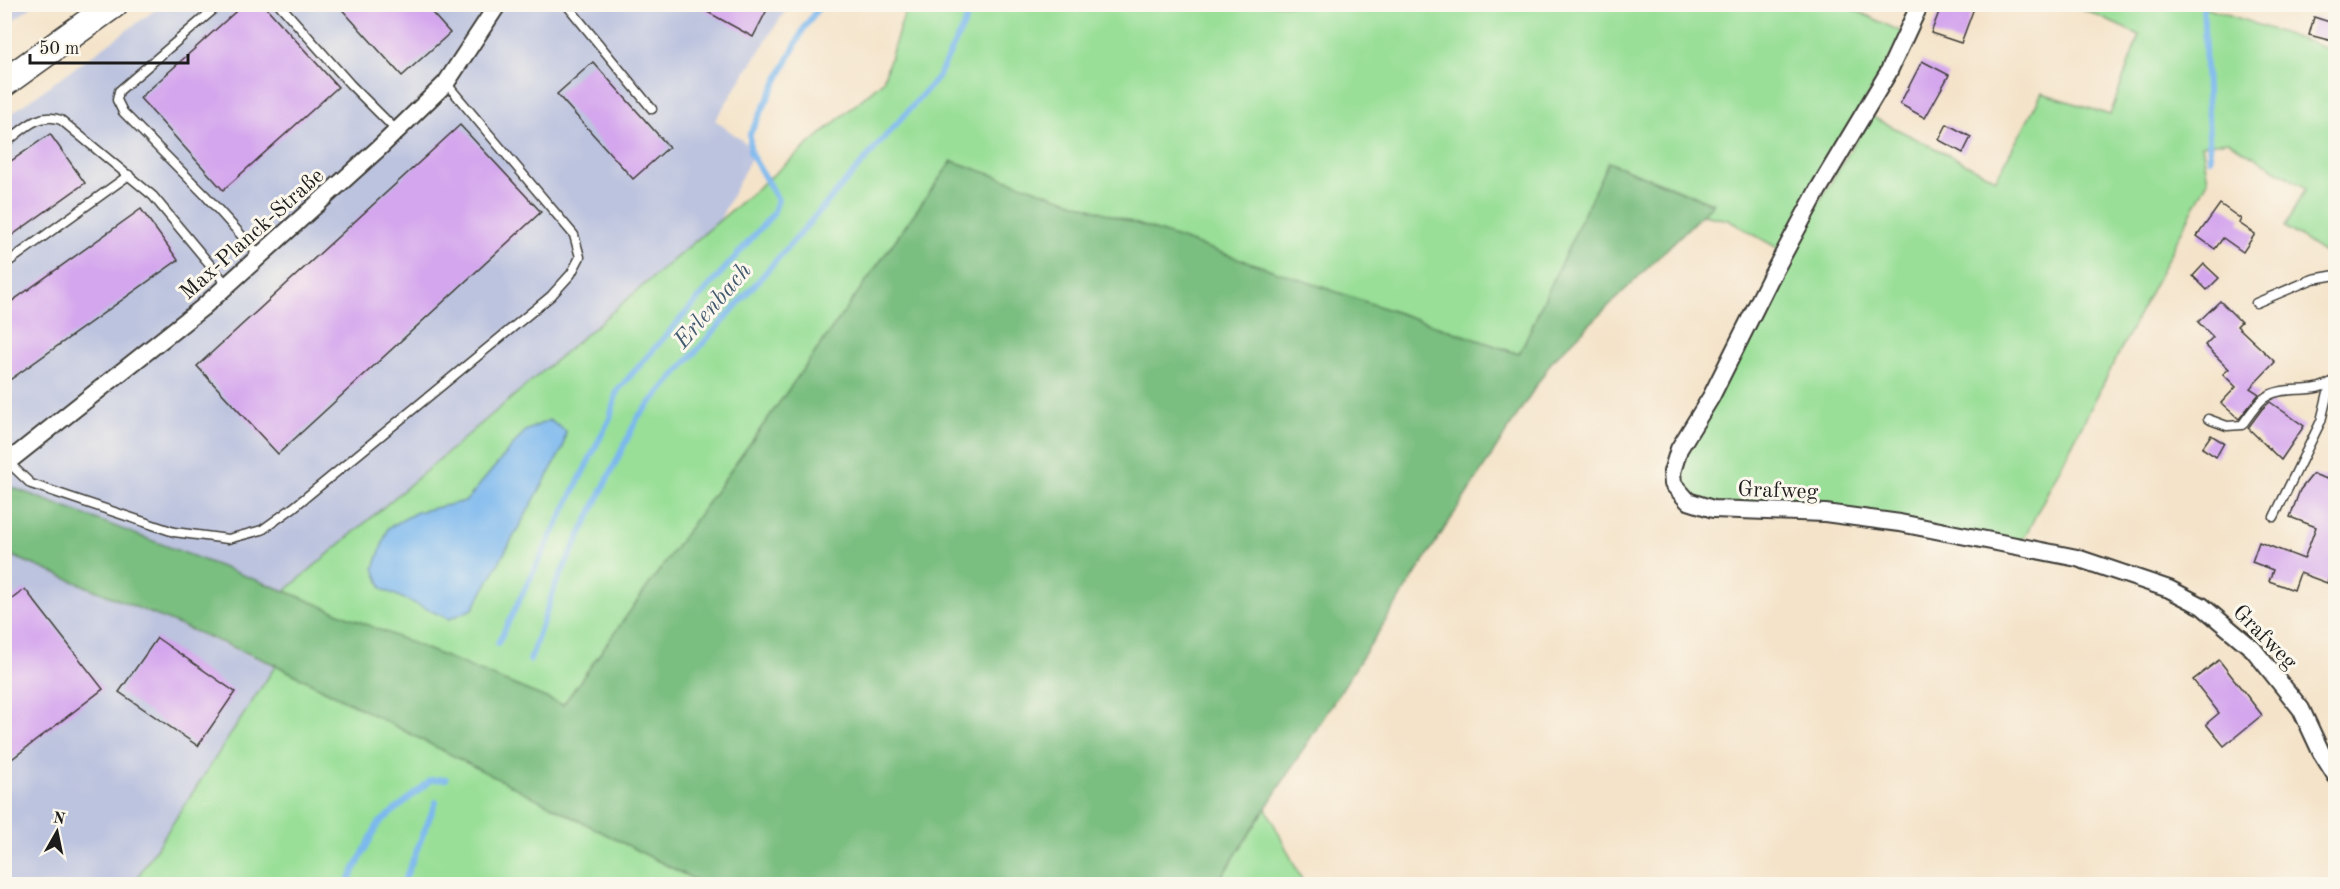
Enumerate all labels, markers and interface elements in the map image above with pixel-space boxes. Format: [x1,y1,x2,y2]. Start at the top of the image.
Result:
scale bar [30,27,188,65]
text: 50 m [39,40,79,58]
street label: Max-Planck-Straße [176,165,328,304]
water label: Erlenbach [670,259,757,354]
street label: Grafweg [1737,479,1819,503]
street label: Grafweg [2228,601,2301,674]
north arrow [27,802,87,862]
text: N [52,810,67,828]

